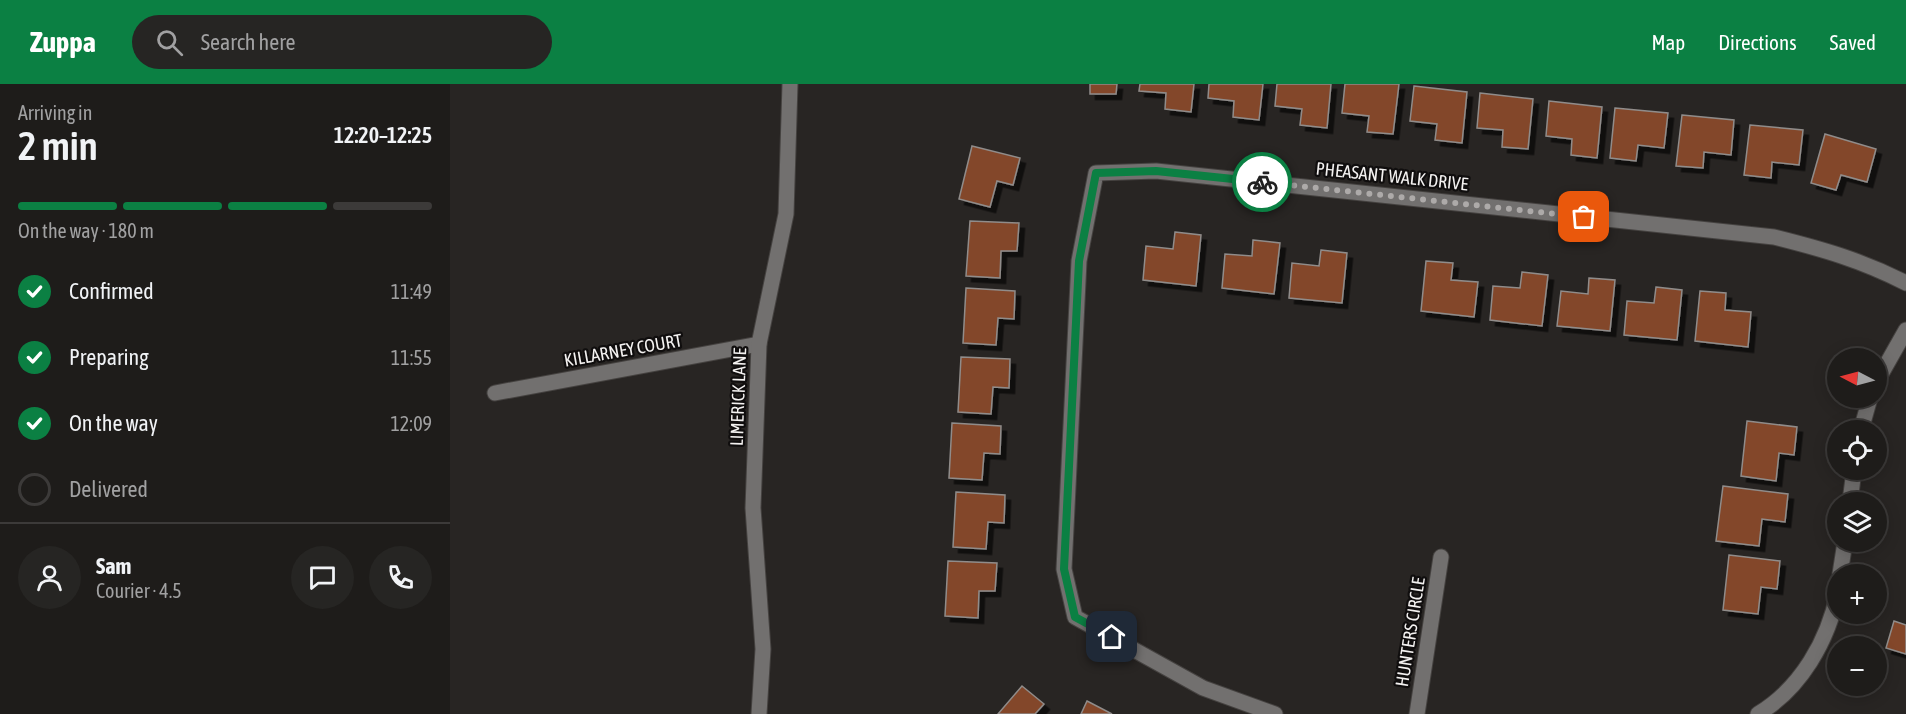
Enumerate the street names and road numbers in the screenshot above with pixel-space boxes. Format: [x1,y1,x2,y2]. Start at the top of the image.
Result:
street label: PHEASANT WALK DRIVE [1315,158,1470,194]
street label: KILLARNEY COURT [562,329,684,371]
street label: LIMERICK LANE [726,347,750,447]
street label: HUNTERS CIRCLE [1391,575,1429,688]

